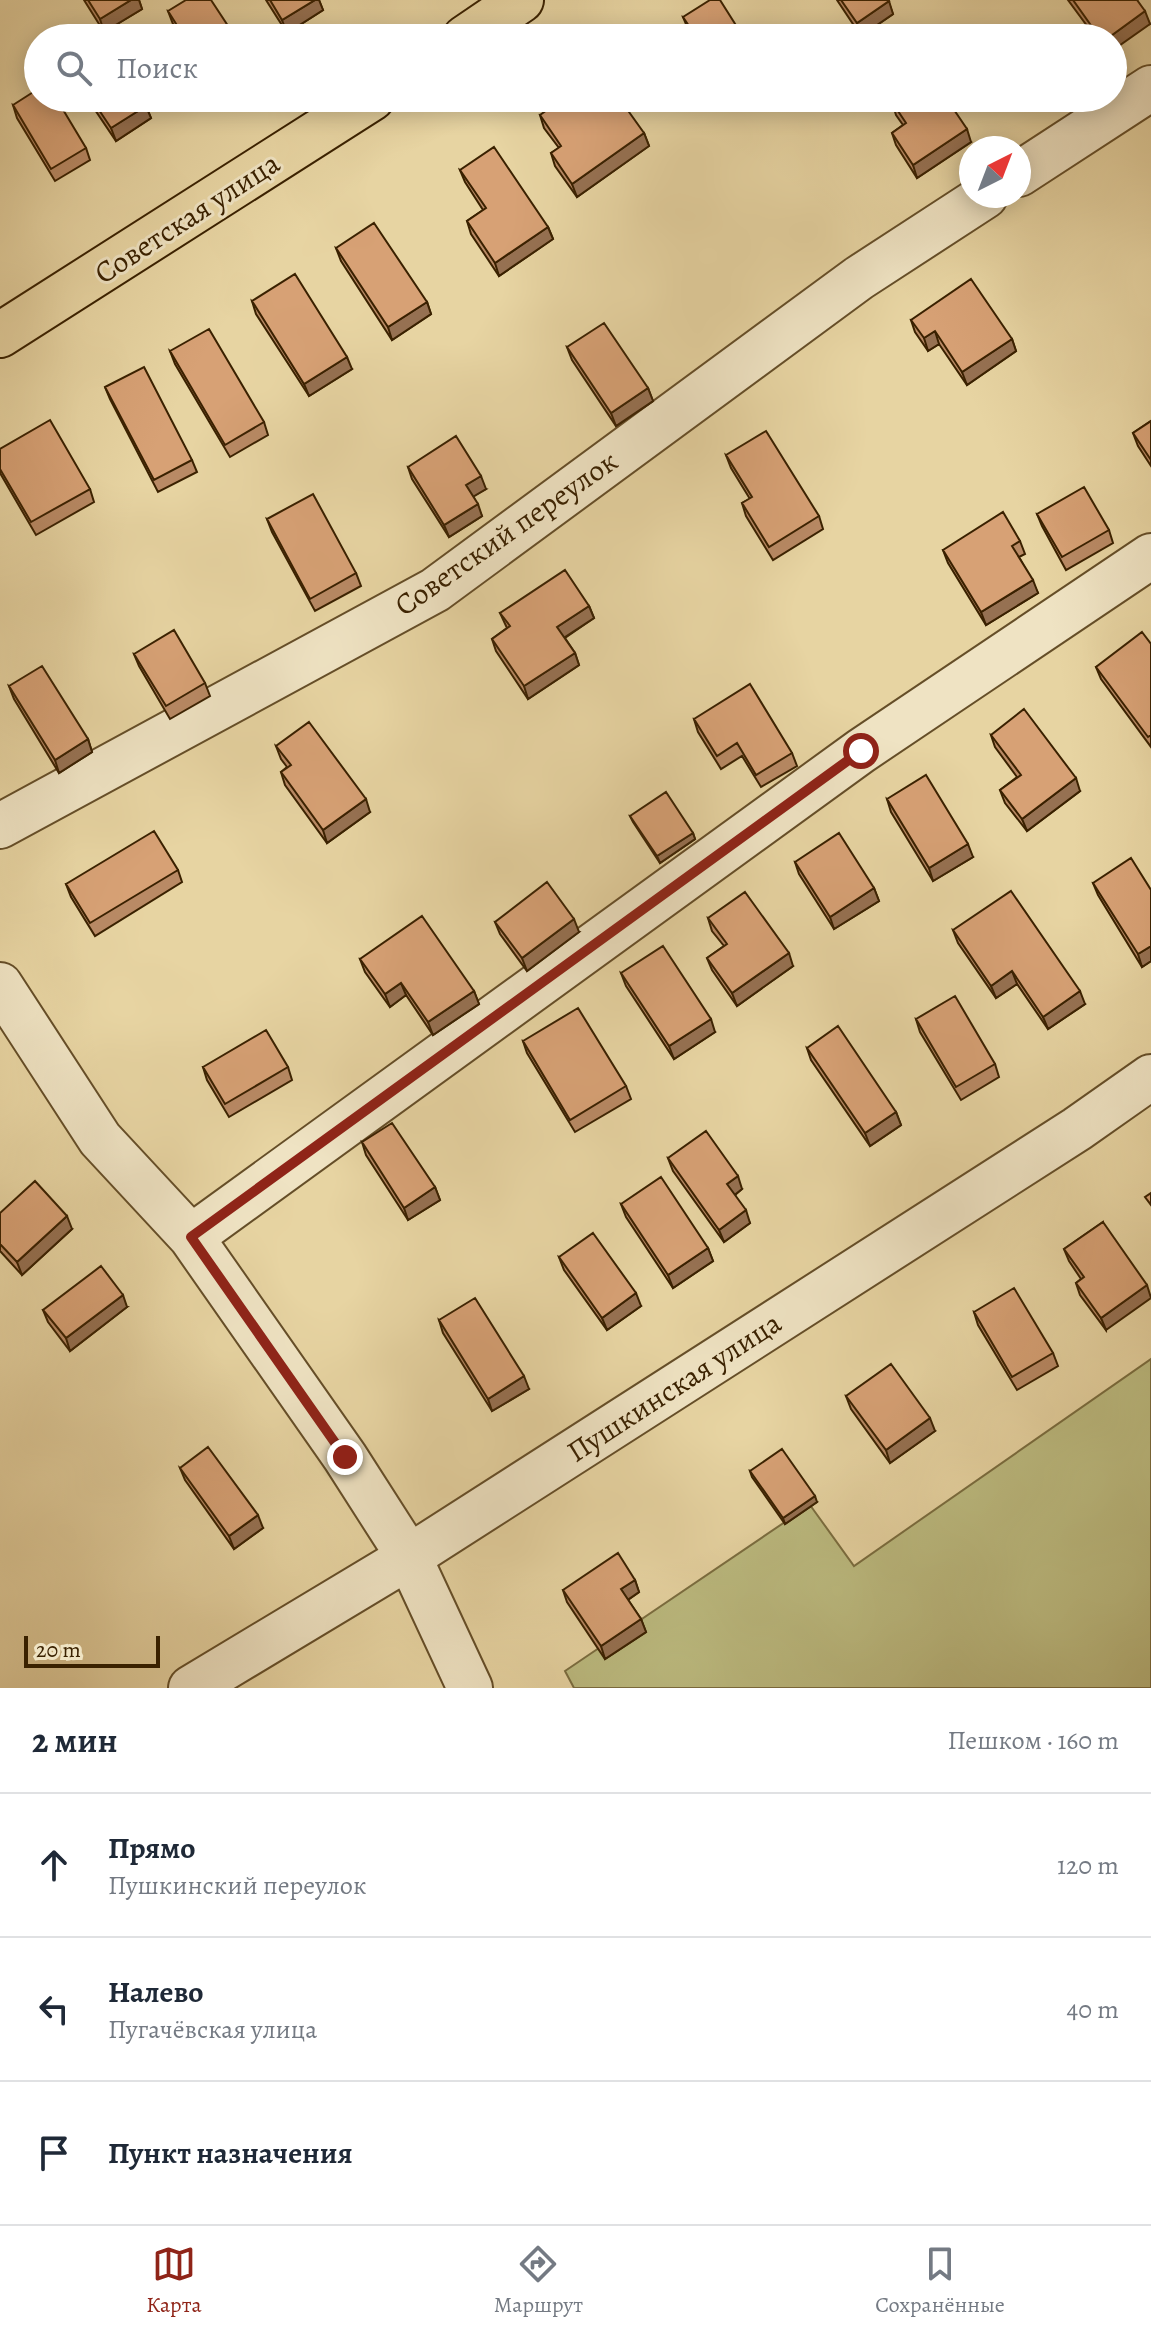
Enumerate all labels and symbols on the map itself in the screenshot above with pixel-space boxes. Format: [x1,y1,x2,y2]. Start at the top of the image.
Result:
north arrow [959,136,1031,208]
street label: Советская улица [87,143,288,293]
street label: Советский переулок [387,441,625,625]
route start [843,733,879,769]
street label: Пушкинская улица [559,1303,789,1471]
route end [327,1439,363,1475]
scale bar [24,1632,160,1668]

